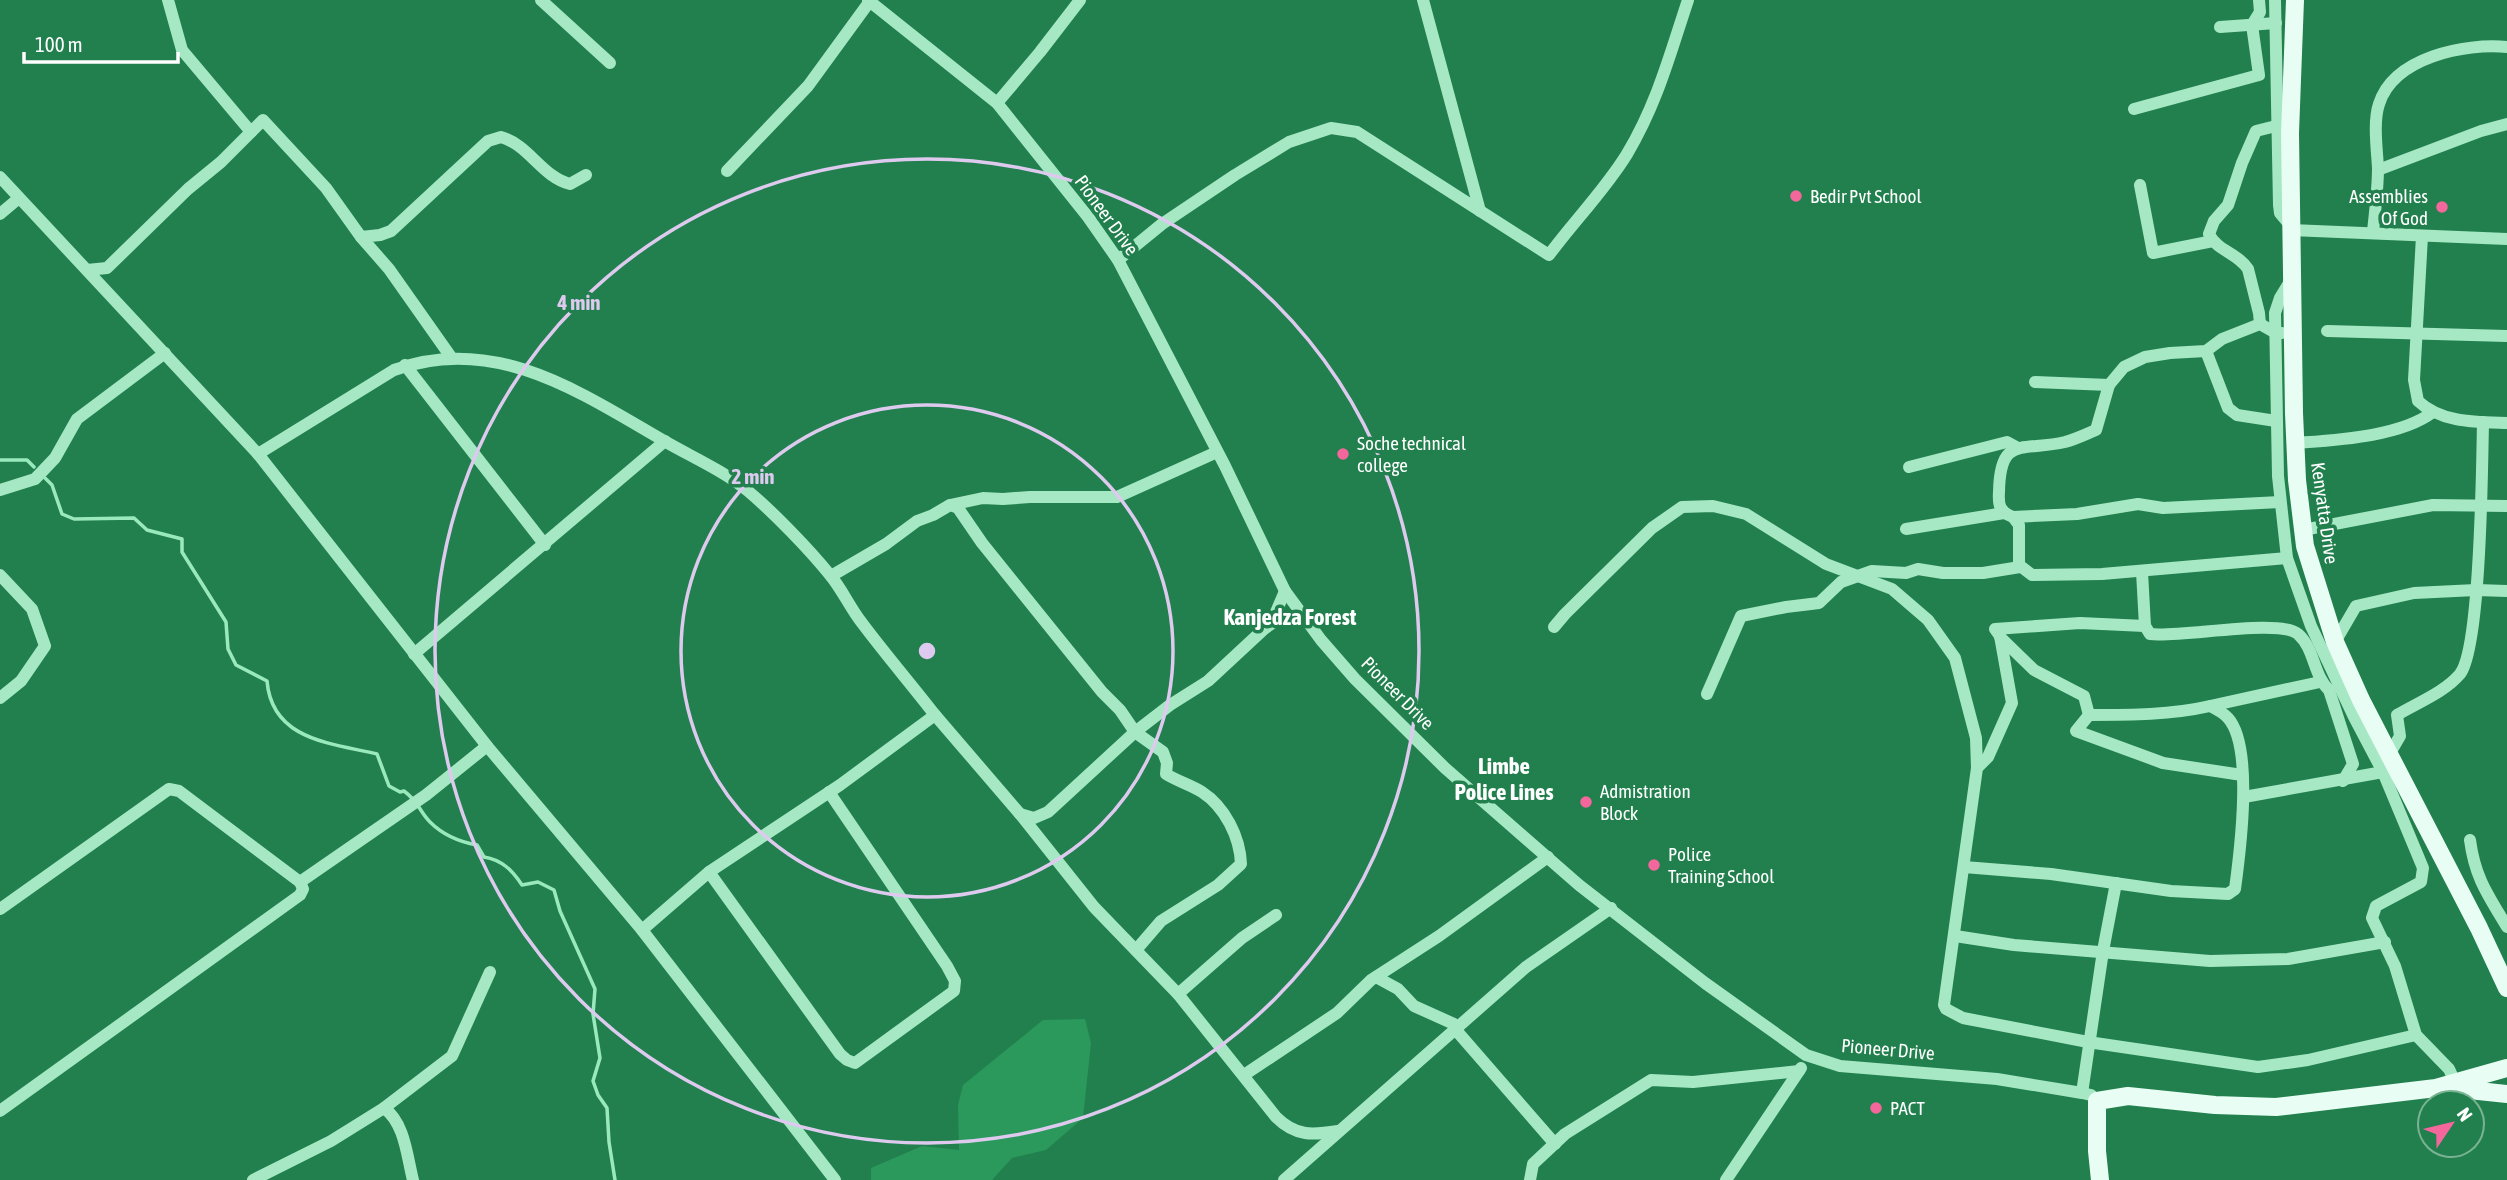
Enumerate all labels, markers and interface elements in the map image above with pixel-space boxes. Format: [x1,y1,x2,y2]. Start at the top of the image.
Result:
scale bar [24,21,178,65]
text: 100 m [35,32,83,56]
street label: Pioneer Drive [1071,171,1143,259]
place label: Bedir Pvt School [1810,185,1921,207]
place label: Assemblies Of God [2349,185,2428,229]
marker: Bedir Pvt School [1788,188,1804,204]
marker: Assemblies Of God [2434,199,2450,215]
text: 4 min [557,290,600,314]
place label: Soche technical college [1357,432,1466,476]
marker: Soche technical college [1335,446,1351,462]
street label: Kenyatta Drive [2307,461,2343,565]
text: 2 min [732,464,774,488]
district label: Kanjedza Forest [1224,604,1357,630]
centre of rings [915,639,939,663]
street label: Pioneer Drive [1357,652,1439,734]
district label: Limbe Police Lines [1454,753,1554,805]
place label: Admistration Block [1600,780,1691,824]
marker: Admistration Block [1578,794,1594,810]
place label: Police Training School [1668,843,1774,887]
marker: Police Training School [1646,857,1662,873]
street label: Pioneer Drive [1840,1034,1936,1064]
north arrow [2416,1089,2486,1159]
place label: PACT [1890,1097,1925,1119]
marker: PACT [1868,1100,1884,1116]
text: N [2453,1103,2477,1125]

